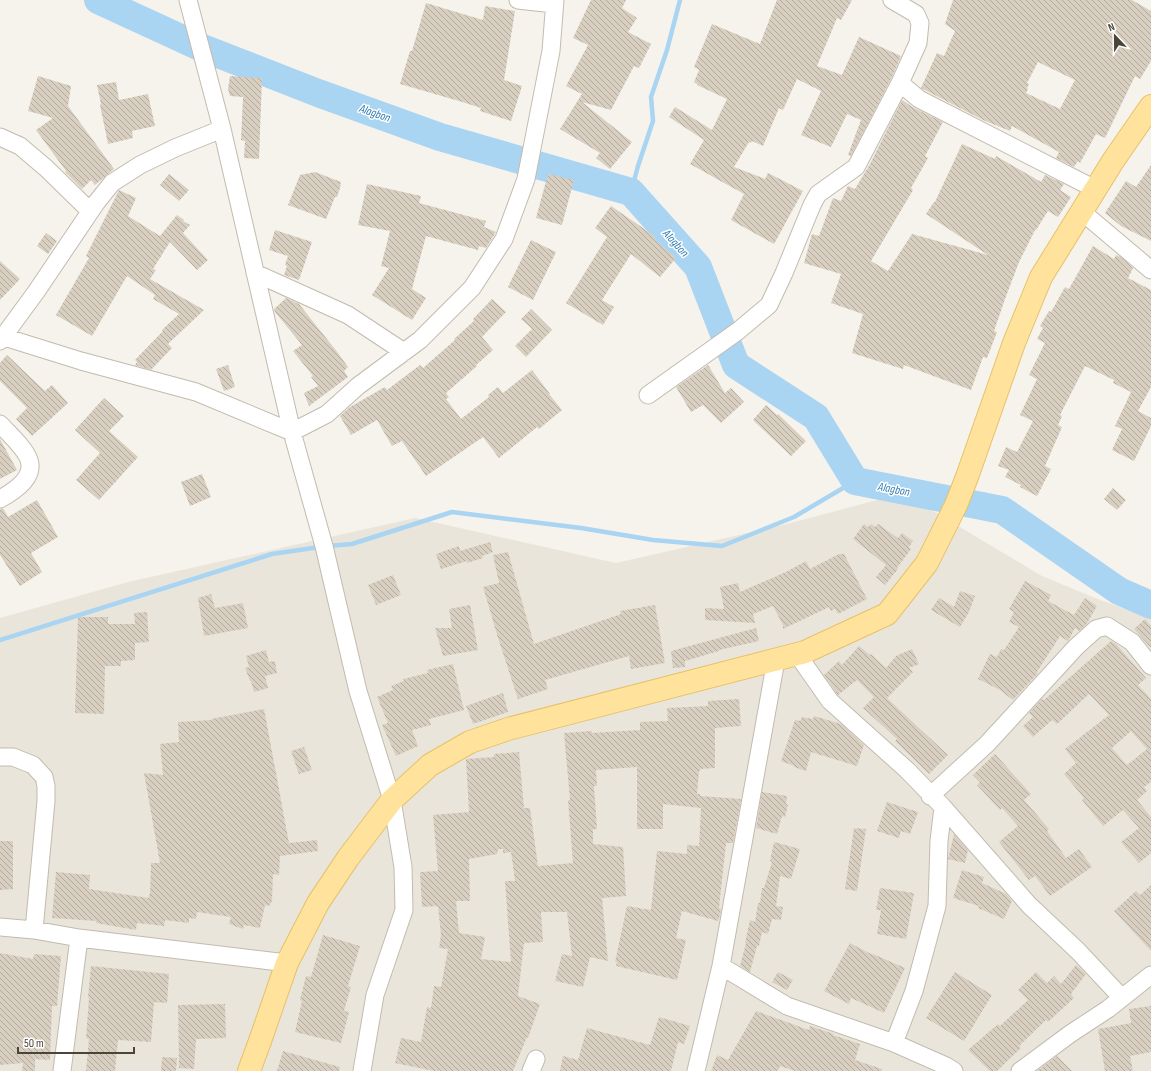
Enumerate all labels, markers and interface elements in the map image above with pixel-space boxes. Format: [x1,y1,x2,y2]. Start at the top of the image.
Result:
north arrow [1095,16,1135,56]
text: N [1106,20,1117,34]
water label: Alagbon [356,101,392,126]
water label: Alagbon [659,226,692,260]
water label: Alagbon [876,479,911,500]
scale bar [18,1029,134,1055]
text: 50 m [24,1036,44,1051]

